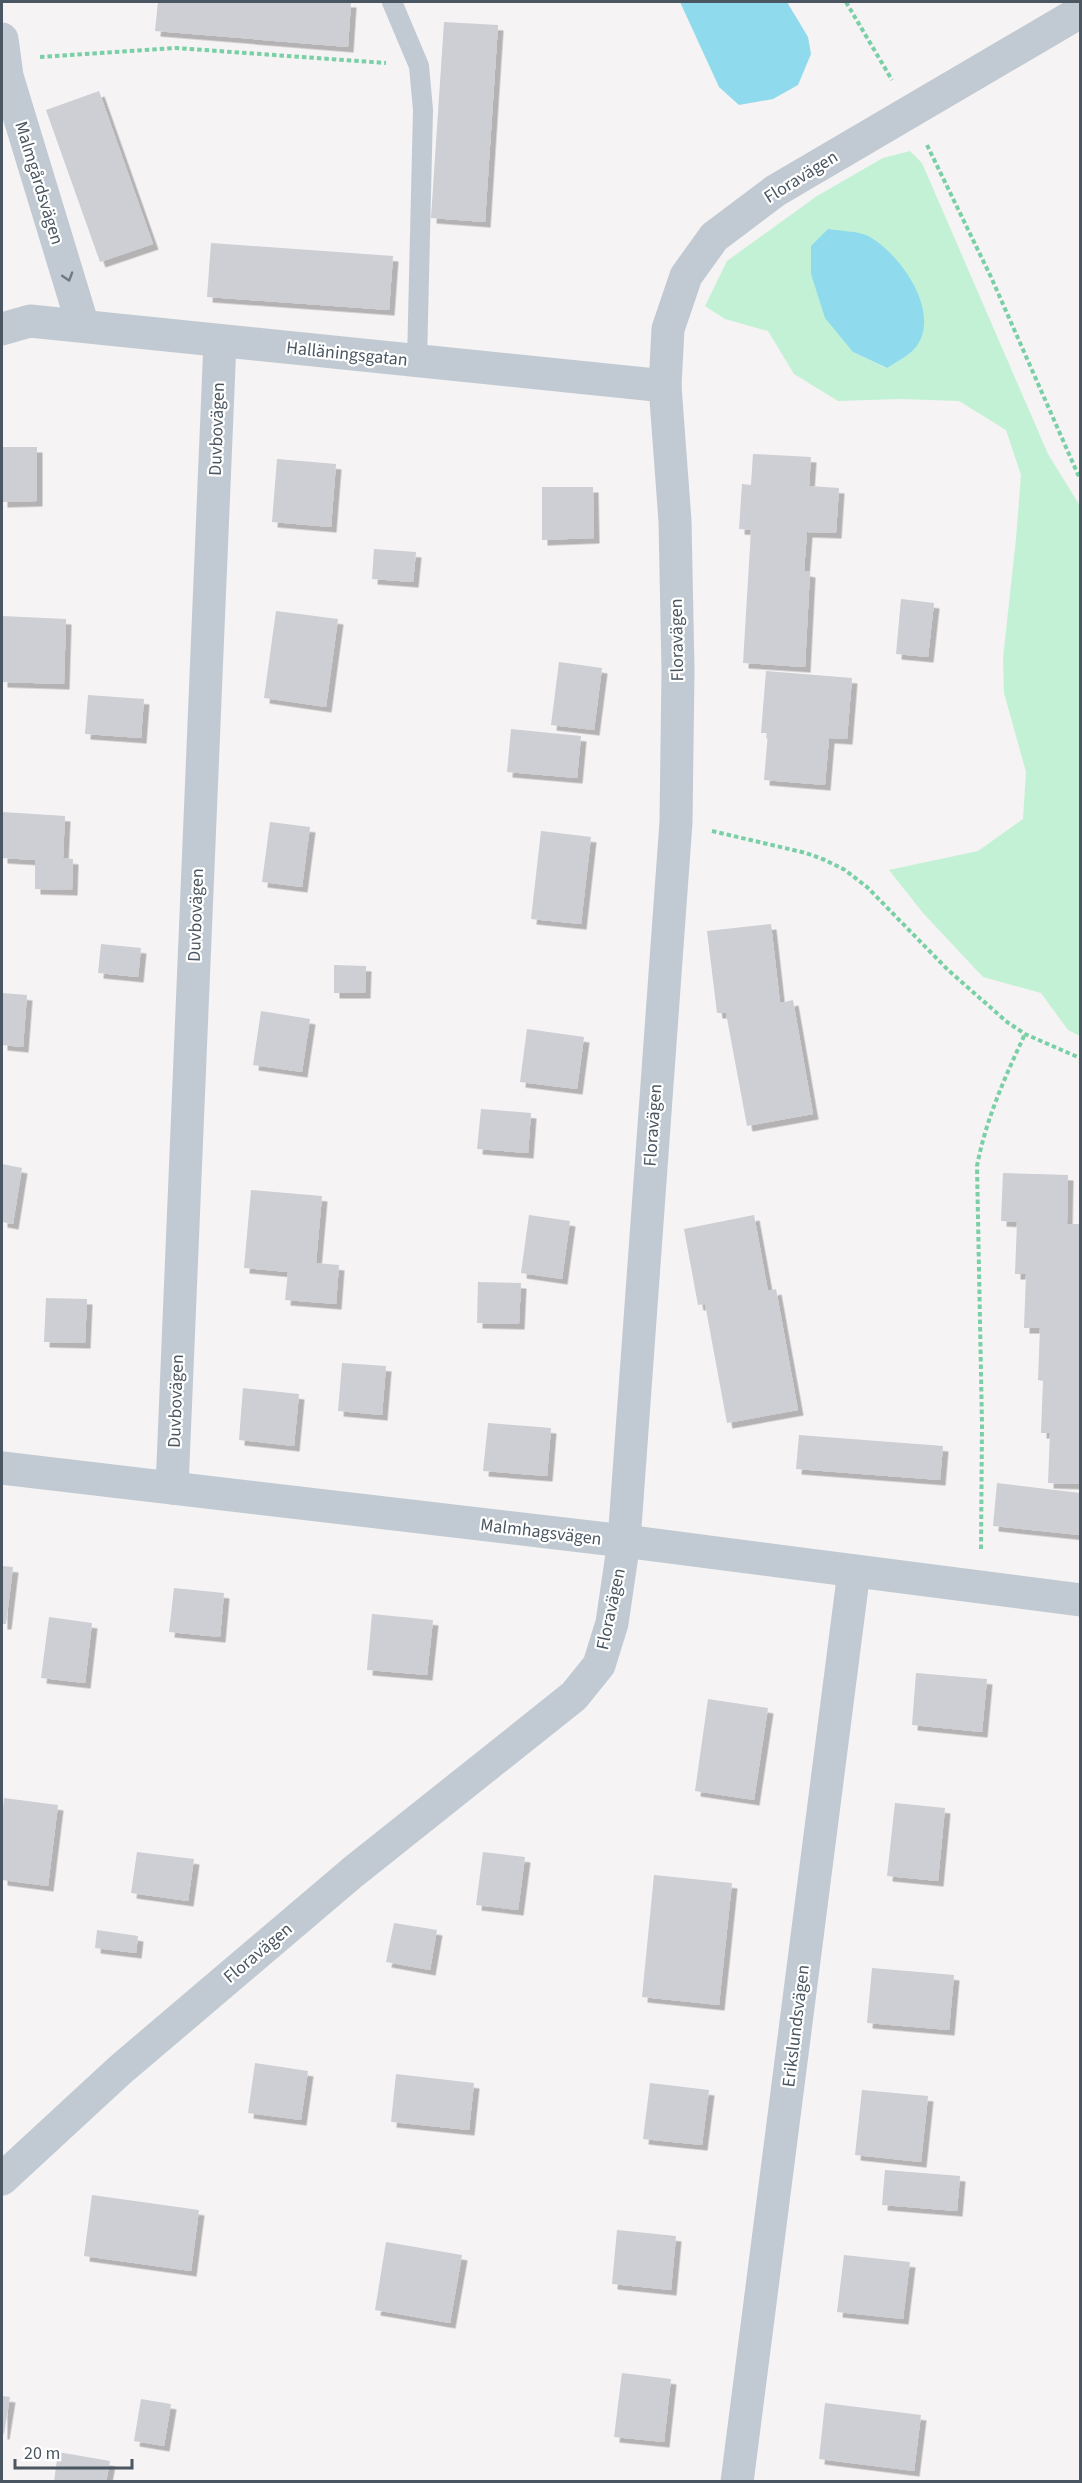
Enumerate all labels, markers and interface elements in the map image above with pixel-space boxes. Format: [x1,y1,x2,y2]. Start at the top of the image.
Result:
street label: Malmgårdsvägen [8,118,70,248]
street label: Floravägen [759,144,843,210]
one-way arrow [61,271,73,282]
street label: Halläningsgatan [285,335,409,373]
street label: Duvbovägen [203,382,231,476]
street label: Floravägen [664,598,690,682]
street label: Duvbovägen [182,868,210,962]
street label: Floravägen [638,1083,668,1167]
street label: Duvbovägen [162,1354,190,1448]
street label: Malmhagsvägen [479,1512,603,1552]
street label: Floravägen [590,1566,632,1652]
street label: Floravägen [218,1917,298,1989]
street label: Erikslundsvägen [776,1963,816,2089]
scale bar [15,2432,132,2470]
text: 20 m [24,2441,60,2466]

